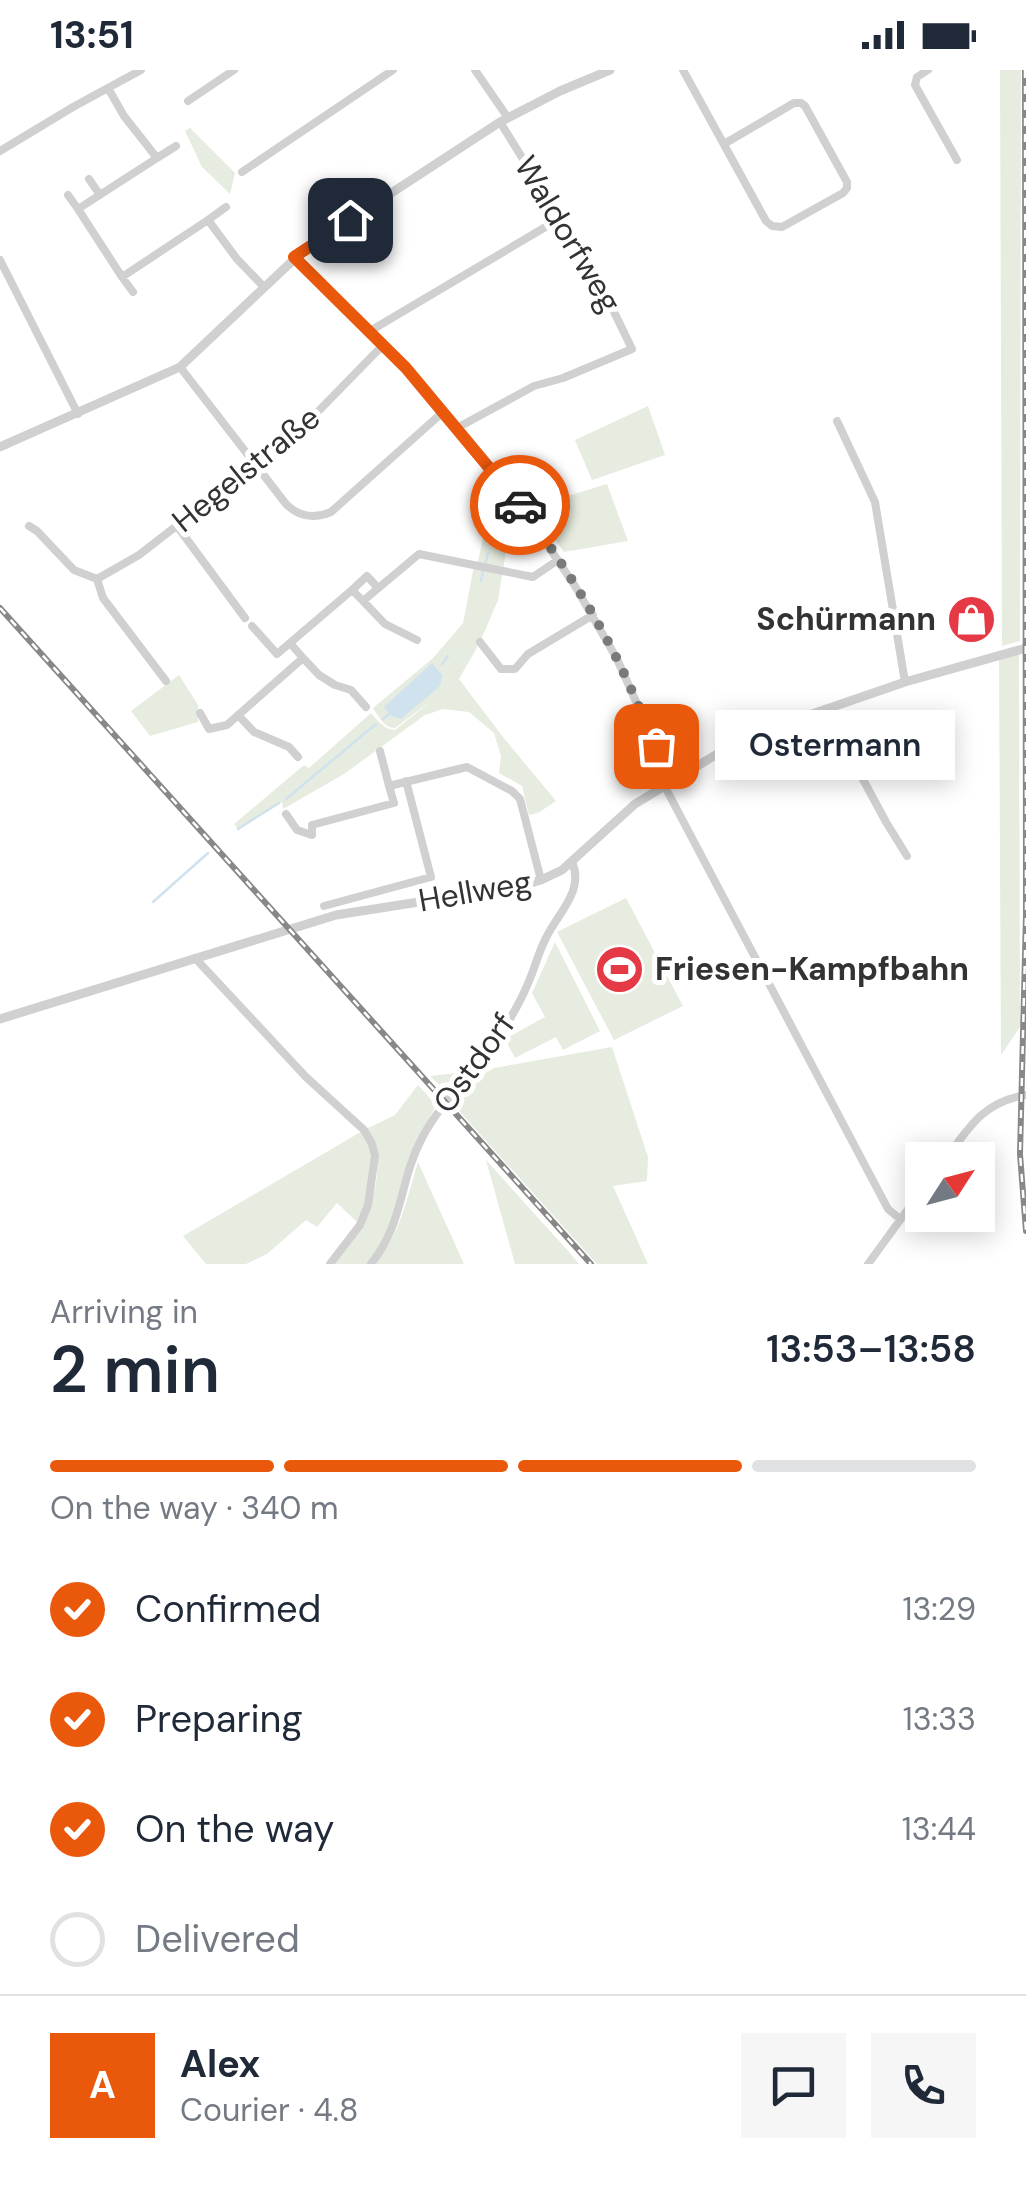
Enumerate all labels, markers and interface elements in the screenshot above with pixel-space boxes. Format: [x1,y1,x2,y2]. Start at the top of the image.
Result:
text: 13:51 [50,10,134,60]
street label: Waldorfweg [505,148,631,320]
pin [308,178,393,263]
icon: home [323,193,378,248]
street label: Hegelstraße [163,397,329,541]
courier [470,455,570,555]
icon: car [493,478,548,533]
shop icon: Schürmann [945,593,997,645]
place label: Schürmann [756,598,936,640]
pin [614,704,699,789]
callout: Ostermann [716,711,956,781]
icon: bag [629,719,684,774]
text: Ostermann [749,724,921,766]
street label: Hellweg [415,860,535,922]
sports icon: Friesen-Kampfbahn [594,943,646,995]
place label: Friesen-Kampfbahn [655,948,969,990]
street label: Ostdorf [424,1005,524,1121]
north arrow [905,1142,995,1232]
map controls [905,1142,995,1232]
text: Arriving in [50,1291,198,1333]
text: 13:53–13:58 [766,1324,976,1374]
text: 2 min [50,1328,220,1412]
text: On the way · 340 m [50,1487,338,1529]
icon: check [50,1582,105,1637]
text: Confirmed [135,1584,321,1634]
text: 13:29 [902,1588,976,1630]
icon: check [50,1692,105,1747]
text: Preparing [135,1694,303,1744]
text: 13:33 [903,1698,976,1740]
icon: check [50,1802,105,1857]
text: On the way [135,1804,334,1854]
text: 13:44 [902,1808,976,1850]
text: Delivered [135,1914,300,1964]
button: chat [741,2033,846,2138]
button: phone [871,2033,976,2138]
text: Alex [180,2039,260,2089]
text: A [89,2060,116,2110]
text: Courier · 4.8 [180,2089,358,2131]

